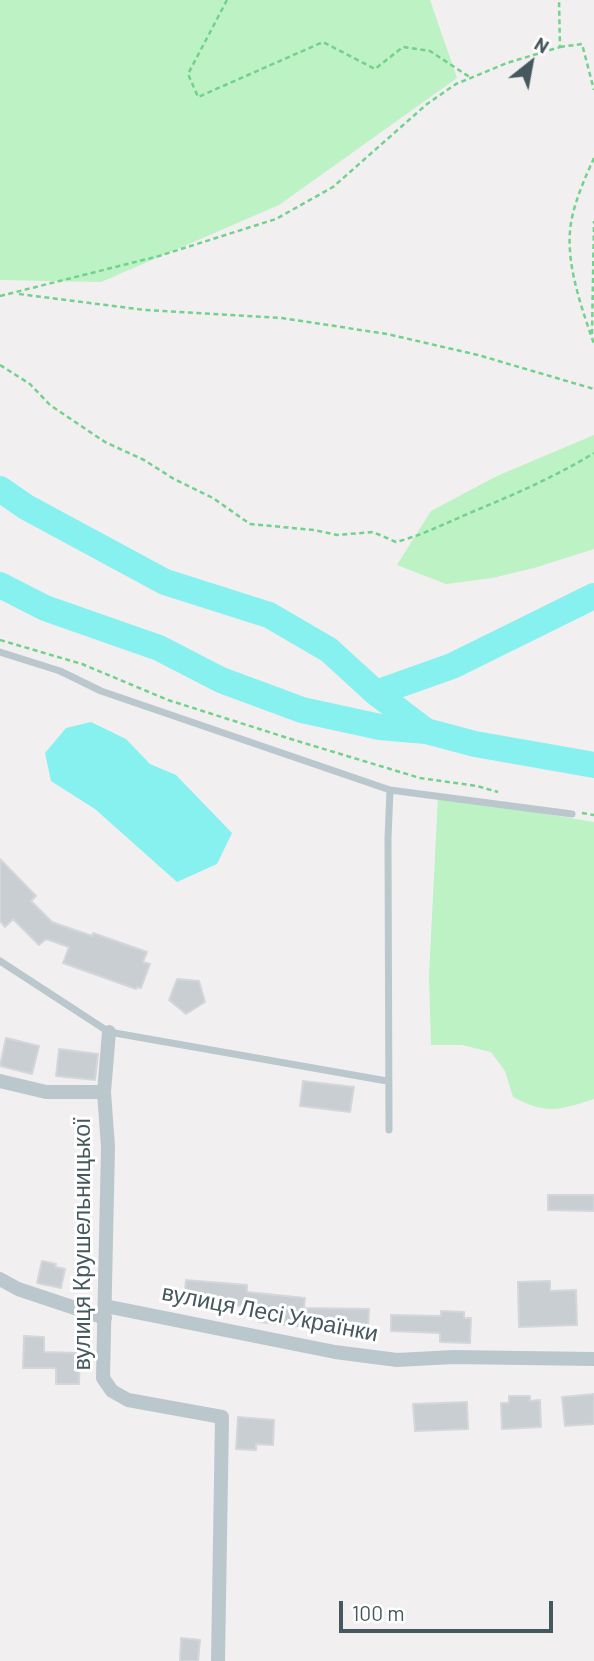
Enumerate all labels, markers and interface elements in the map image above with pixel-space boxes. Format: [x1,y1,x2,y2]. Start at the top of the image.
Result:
north arrow [496,28,566,98]
text: N [531,31,553,58]
street label: вулиця Крушельницької [68,1118,96,1370]
street label: вулиця Лесі Українки [160,1279,380,1347]
scale bar [342,1588,556,1632]
text: 100 m [352,1600,405,1625]

